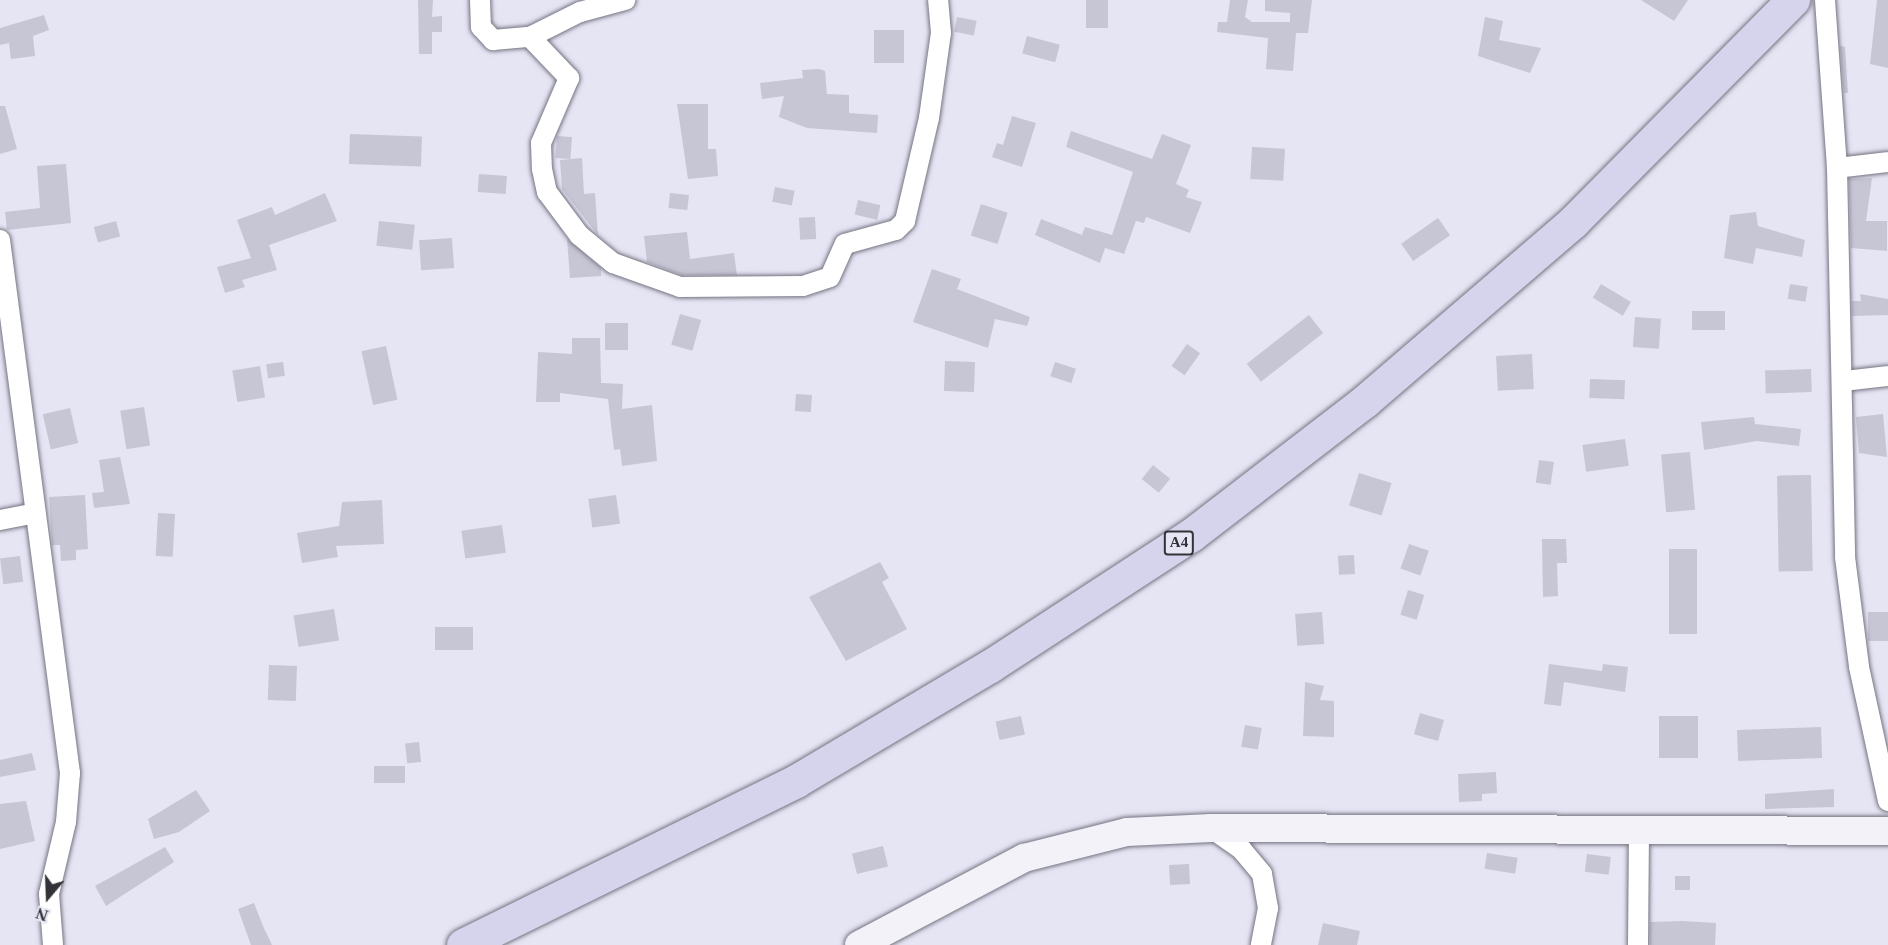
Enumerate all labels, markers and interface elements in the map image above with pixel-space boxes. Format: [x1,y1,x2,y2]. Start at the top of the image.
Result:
road number: A4 [1162,531,1196,555]
north arrow [18,867,78,927]
text: N [34,905,50,924]

